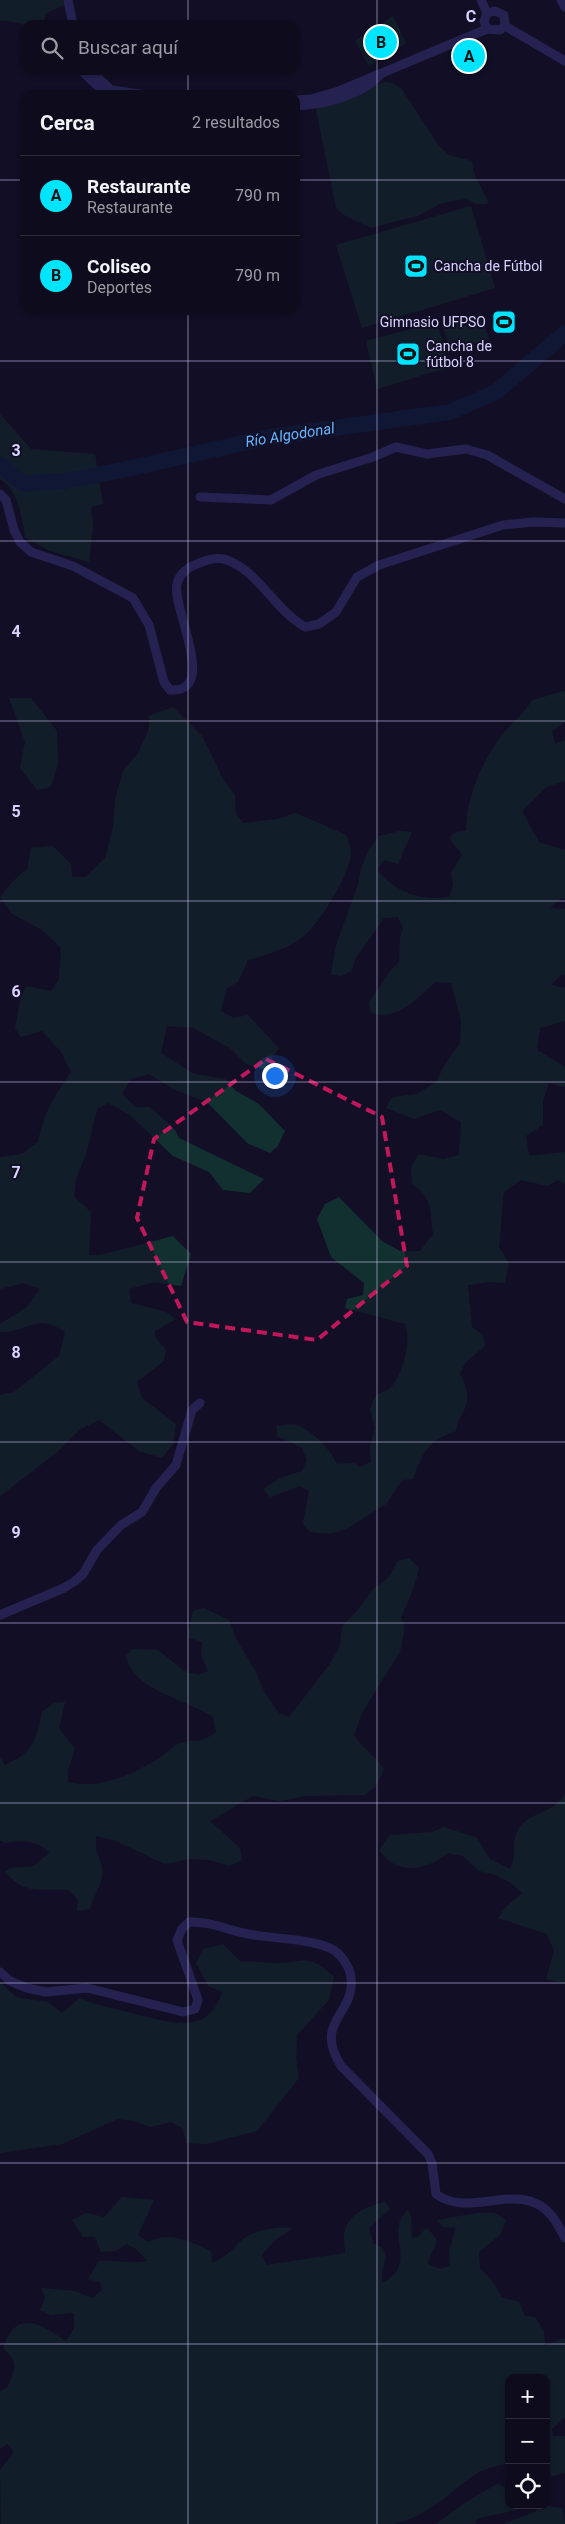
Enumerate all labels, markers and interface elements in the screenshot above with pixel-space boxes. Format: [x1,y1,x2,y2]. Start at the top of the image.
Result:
text: C [466,7,476,26]
search box [20,20,300,75]
pin: B [365,23,397,61]
icon: search [38,34,66,62]
text: Buscar aquí [78,36,178,59]
pin: A [453,37,485,75]
text: Cerca [40,111,95,135]
text: 2 resultados [192,113,280,132]
text: Restaurante [87,175,191,198]
text: A [51,186,61,205]
text: 790 m [235,186,280,205]
text: Restaurante [87,198,173,217]
sports icon: Cancha de Fútbol [403,253,429,279]
text: Coliseo [87,255,151,278]
place label: Cancha de Fútbol [434,258,543,274]
text: B [51,266,61,285]
text: 790 m [235,266,280,285]
text: Deportes [87,278,152,297]
sports icon: Gimnasio UFPSO [491,309,517,335]
place label: Gimnasio UFPSO [380,314,486,330]
place label: Cancha de fútbol 8 [426,338,492,370]
sports icon: Cancha de fútbol 8 [395,341,421,367]
water label: Río Algodonal [244,419,336,451]
text: 3 [11,441,21,460]
text: 4 [11,622,21,641]
text: 5 [11,802,21,821]
text: 6 [11,982,21,1001]
your location [262,1063,288,1089]
text: 7 [11,1163,21,1182]
text: 8 [11,1343,21,1362]
text: 9 [11,1523,21,1542]
map controls [505,2374,550,2509]
button: + [505,2374,550,2419]
button: − [505,2419,550,2464]
button: locate [505,2464,550,2509]

